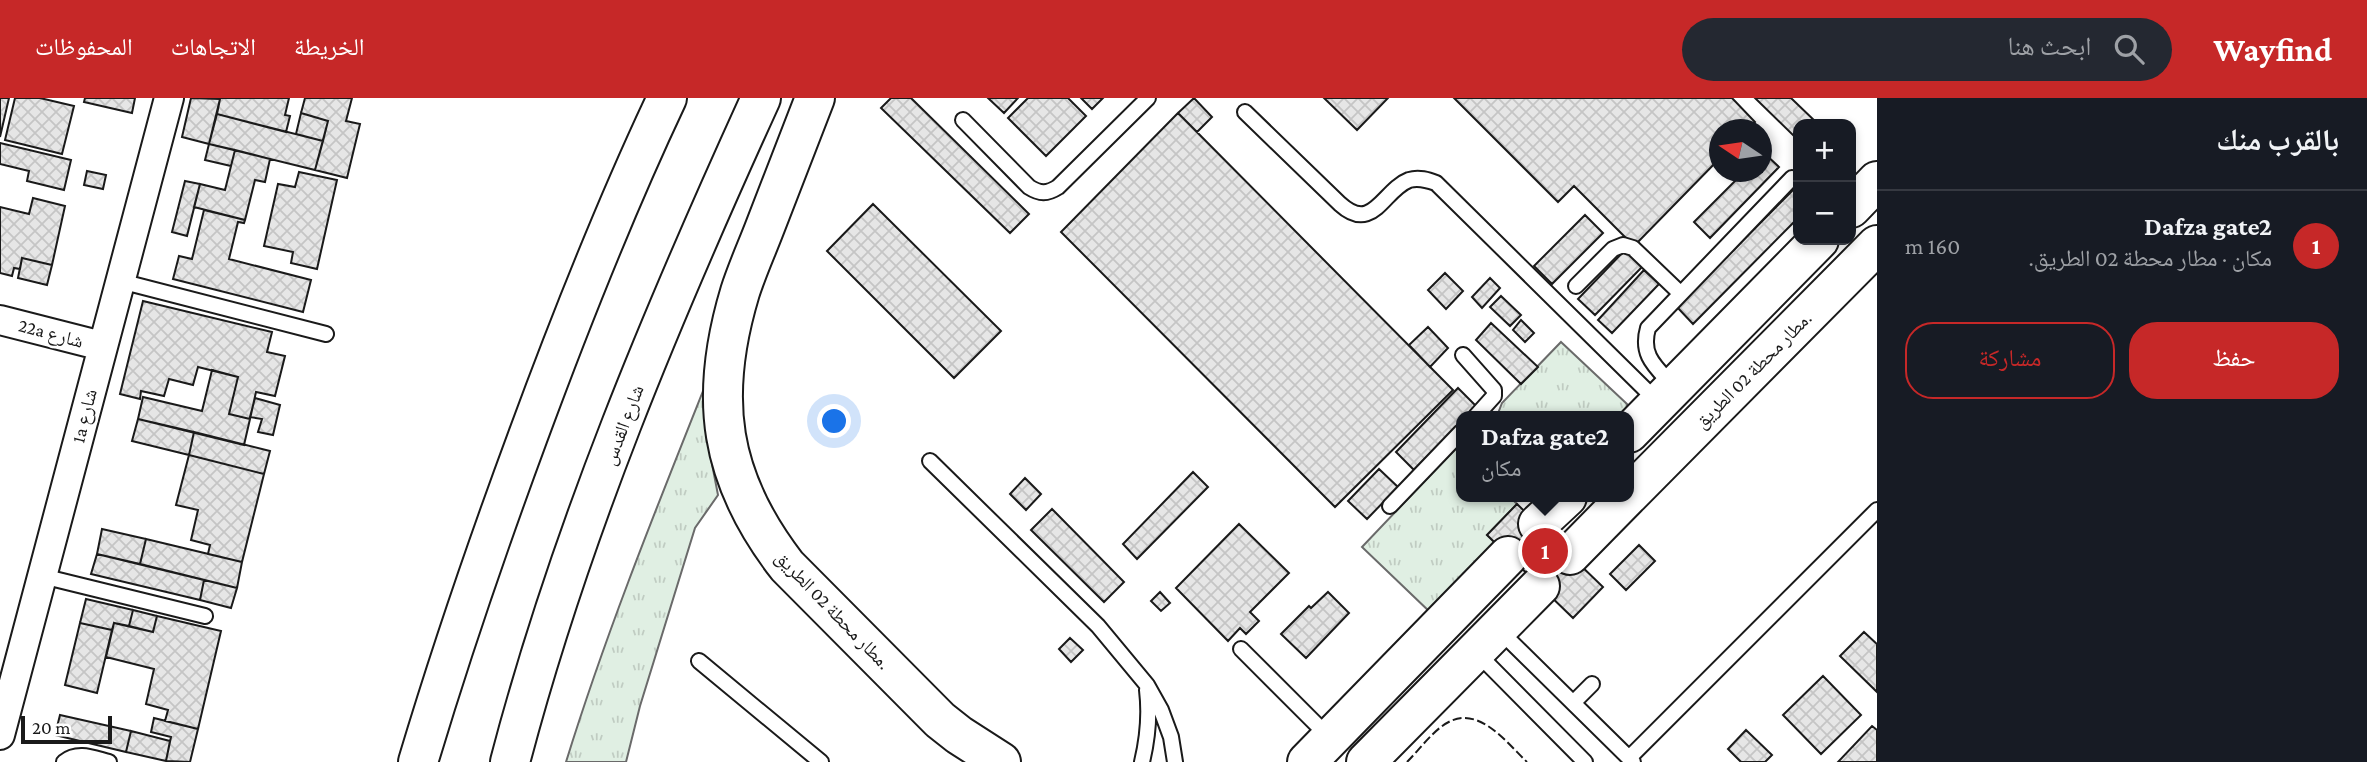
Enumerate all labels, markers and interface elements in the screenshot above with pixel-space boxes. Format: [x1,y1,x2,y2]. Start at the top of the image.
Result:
search box [1682,18,2172,81]
icon: search [2110,30,2148,68]
text: Wayfind [2214,31,2332,68]
text: ابحث هنا [2007,32,2092,61]
text: المحفوظات [35,33,133,60]
text: الاتجاهات [171,33,256,60]
text: الخريطة [294,33,365,60]
north arrow [1709,119,1772,182]
map controls [1793,119,1856,245]
button: + [1793,119,1856,182]
text: بالقرب منك [2216,123,2339,156]
button: − [1793,182,1856,245]
text: Dafza gate2 [2144,212,2272,241]
text: 160 m [1905,233,1960,259]
text: 1 [2312,233,2320,259]
text: مكان · مطار محطة 02 الطريق. [2028,245,2272,271]
street label: مطار محطة 02 الطريق. [1690,307,1816,433]
street label: 22a شارع [16,314,86,353]
button: مشاركة [1905,322,2115,399]
button: حفظ [2129,322,2339,399]
street label: شارع القدس [598,382,649,468]
street label: 1a شارع [67,387,102,445]
your location [817,404,851,438]
popup [1456,411,1634,502]
text: Dafza gate2 [1481,422,1609,451]
text: مكان [1481,455,1521,481]
pin: 1 [1522,525,1568,577]
street label: مطار محطة 02 الطريق. [770,547,895,674]
scale bar [21,713,112,745]
text: 20 m [32,717,71,738]

